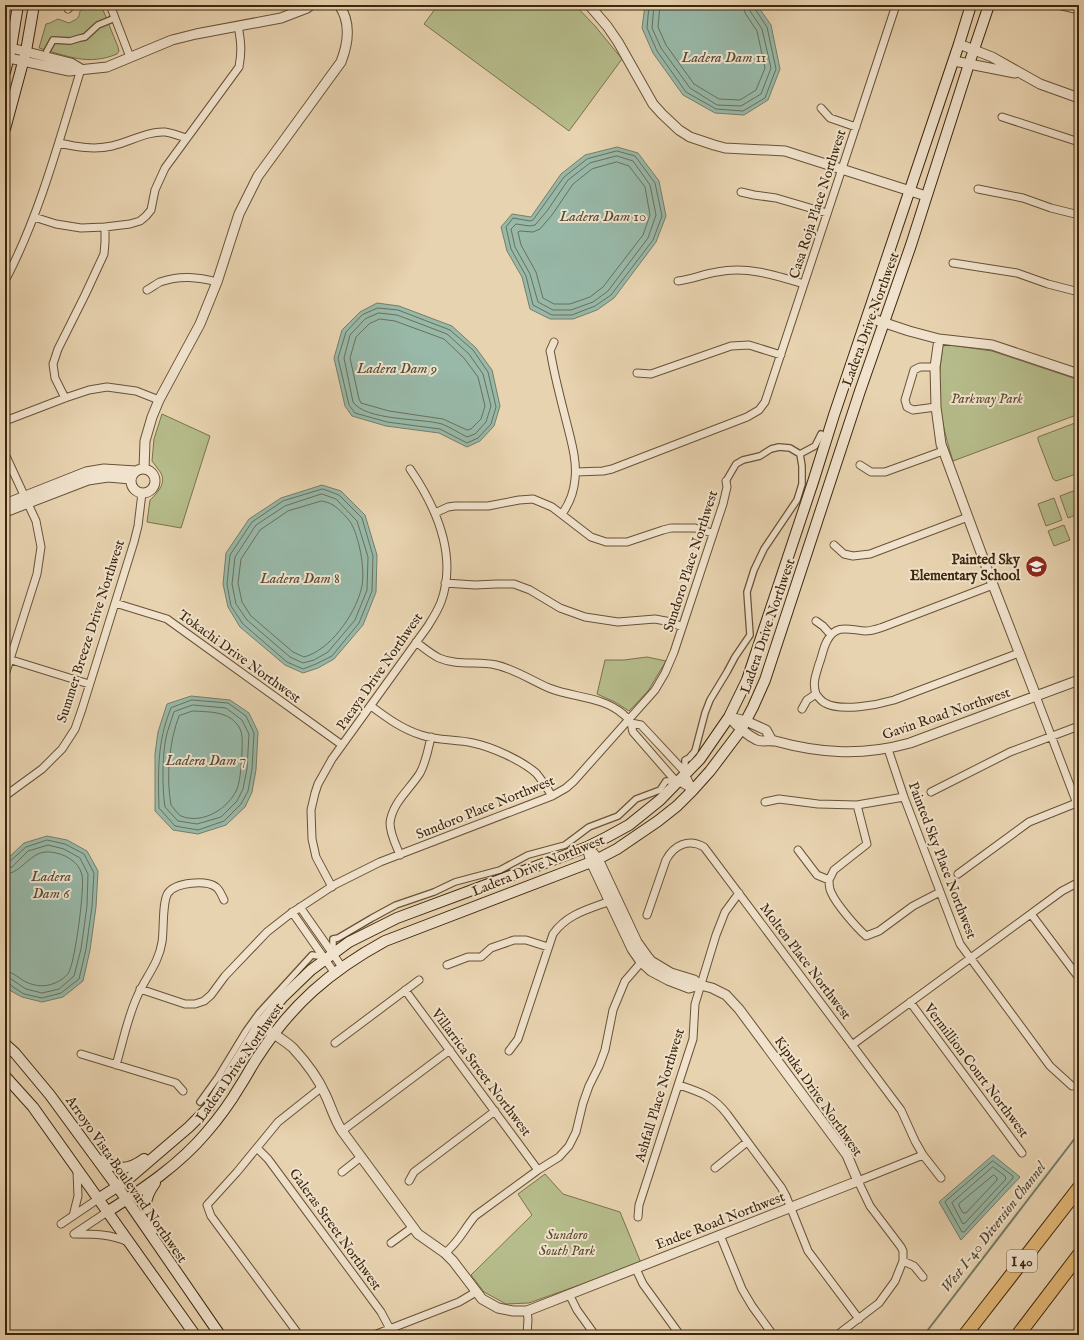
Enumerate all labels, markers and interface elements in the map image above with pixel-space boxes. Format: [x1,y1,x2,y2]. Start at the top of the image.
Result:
water label: Ladera Dam 11 [681,48,766,67]
street label: Casa Roja Place Northwest [785,127,851,281]
water label: Ladera Dam 10 [558,207,647,226]
street label: Ladera Drive Northwest [838,250,904,389]
water label: Ladera Dam 9 [356,359,437,378]
park label: Parkway Park [951,390,1023,408]
street label: Sundoro Place Northwest [660,488,722,634]
street label: Summer Breeze Drive Northwest [53,537,129,725]
place label: Painted Sky Elementary School [910,551,1021,585]
school or university icon: Painted Sky Elementary School [1023,554,1049,580]
street label: Ladera Drive Northwest [736,556,800,696]
water label: Ladera Dam 8 [259,569,340,588]
street label: Tokachi Drive Northwest [174,606,305,708]
street label: Pacaya Drive Northwest [333,609,427,734]
street label: Gavin Road Northwest [880,684,1013,744]
water label: Ladera Dam 7 [165,751,247,770]
street label: Sundoro Place Northwest [413,772,557,844]
street label: Painted Sky Place Northwest [904,779,980,942]
street label: Ladera Drive Northwest [469,831,608,901]
water label: Ladera Dam 6 [30,867,71,903]
street label: Molten Place Northwest [756,900,855,1024]
street label: Ladera Drive Northwest [192,999,288,1126]
street label: Vermillion Court Northwest [919,999,1033,1141]
street label: Villarrica Street Northwest [427,1004,535,1140]
street label: Ashfall Place Northwest [631,1026,689,1165]
street label: Kipuka Drive Northwest [770,1033,867,1160]
street label: Arroyo Vista Boulevard Northwest [61,1092,191,1267]
water label: West I-40 Diversion Channel [937,1157,1051,1296]
street label: Galeras Street Northwest [285,1165,386,1294]
street label: Endee Road Northwest [653,1188,788,1254]
park label: Sundoro South Park [539,1226,596,1260]
road number: I 40 [1007,1250,1037,1272]

